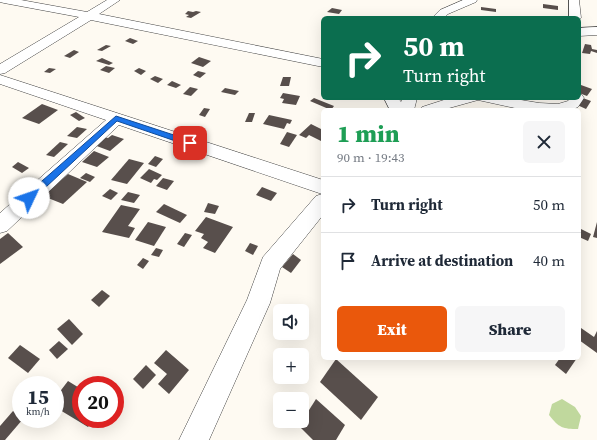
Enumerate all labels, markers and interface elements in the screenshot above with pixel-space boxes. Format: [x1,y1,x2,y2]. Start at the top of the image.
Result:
text: 50 m [403,27,465,65]
icon: right [337,32,389,84]
text: Turn right [403,63,485,88]
text: 1 min [337,117,400,150]
button: close [523,121,565,163]
pin [173,126,207,160]
icon: arrive [179,132,201,154]
text: 90 m · 19:43 [337,149,405,166]
position arrow [8,177,50,219]
icon: right [337,194,359,216]
text: Turn right [371,194,443,215]
text: 50 m [533,194,565,215]
icon: arrive [337,250,359,272]
text: Arrive at destination [371,250,513,271]
text: 40 m [533,250,565,271]
map controls [273,304,309,428]
button: sound [273,304,309,340]
button: Exit [337,306,447,352]
button: Share [455,306,565,352]
button: + [273,348,309,384]
speed limit sign: 20 [72,376,124,428]
text: 15 [27,383,49,411]
button: − [273,392,309,428]
text: km/h [26,405,50,418]

